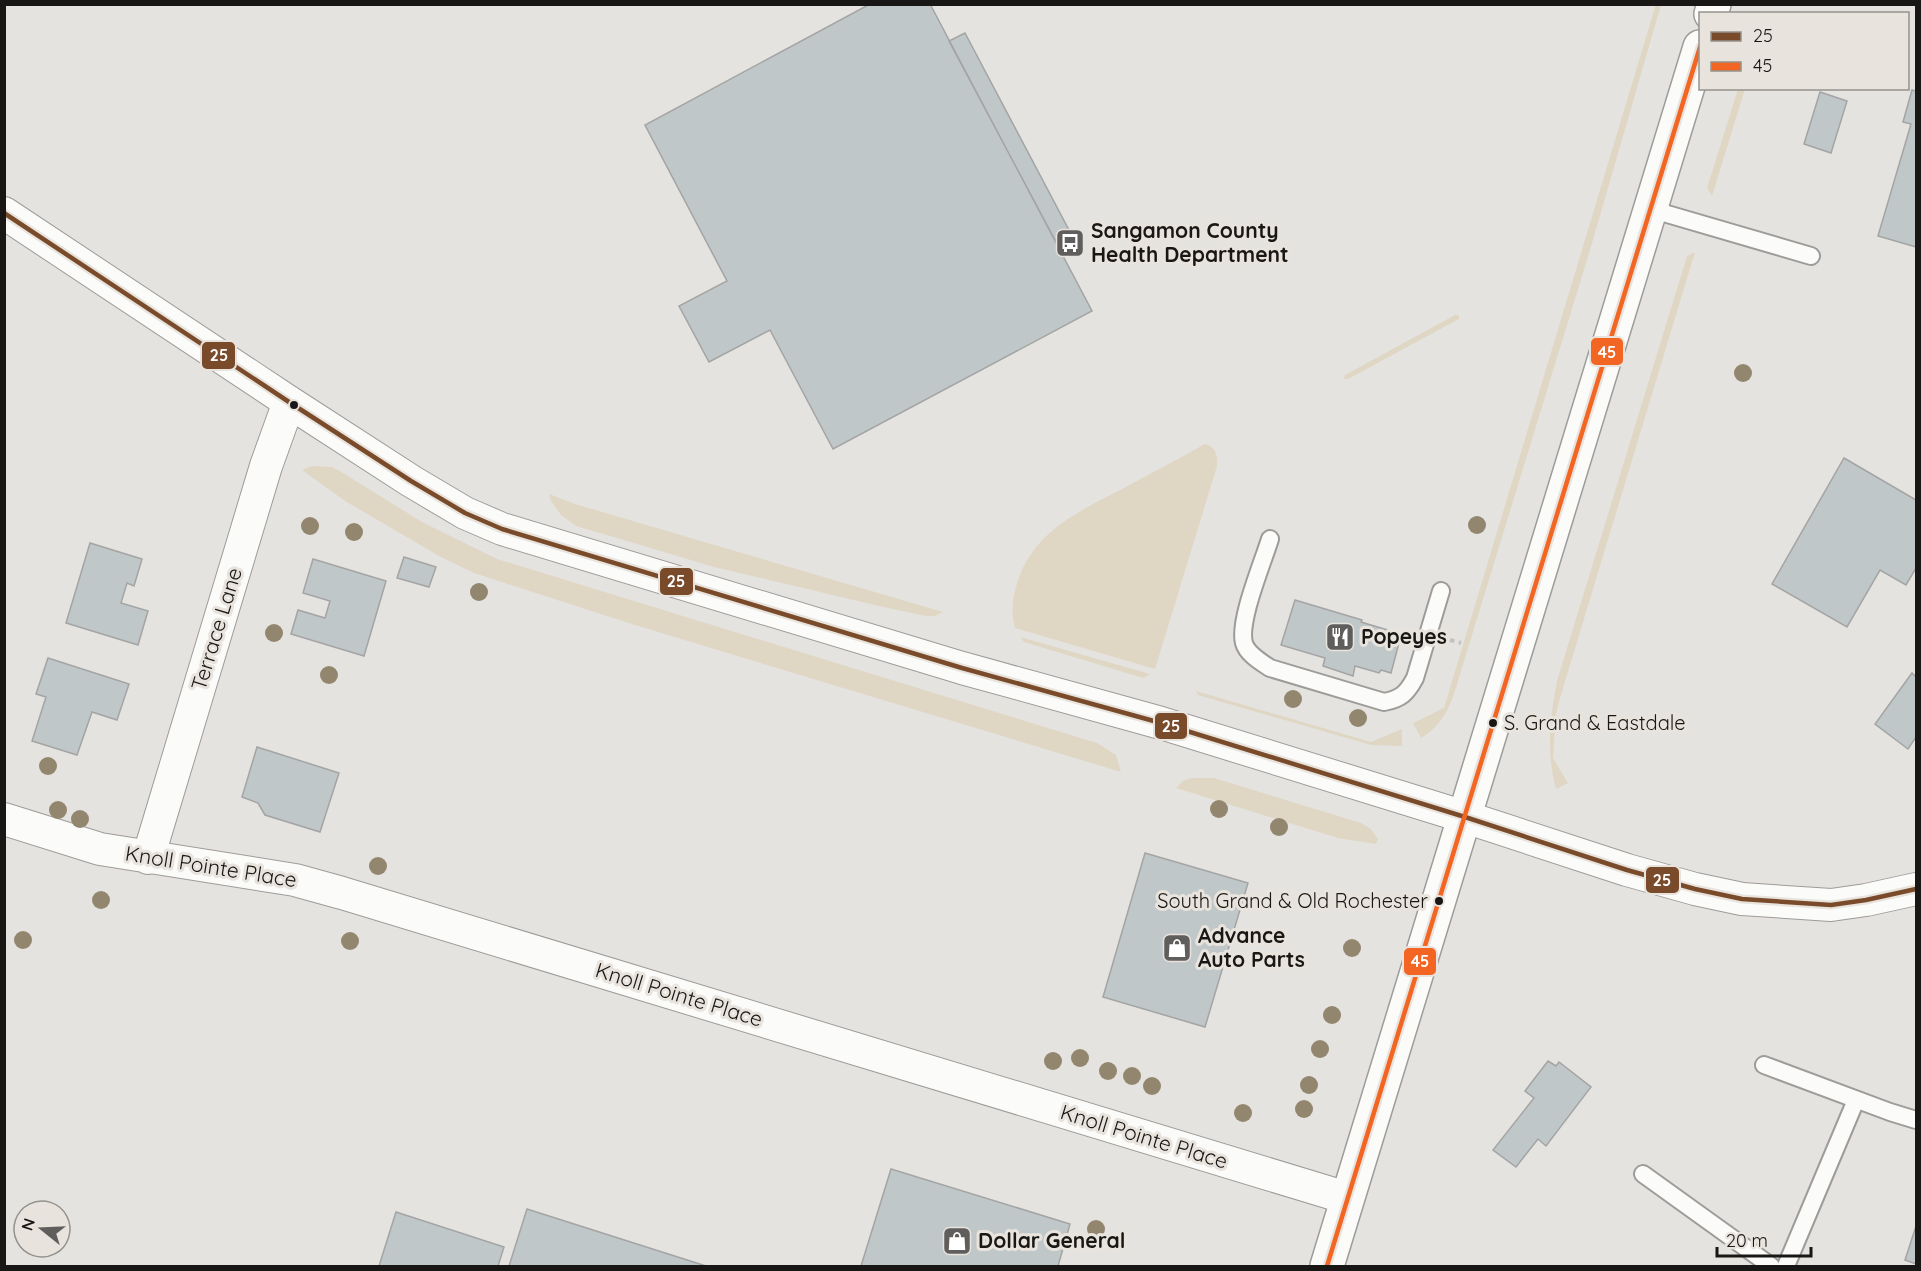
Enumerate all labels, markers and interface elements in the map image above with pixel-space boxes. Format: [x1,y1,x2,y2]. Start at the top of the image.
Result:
legend [1699,12,1909,90]
text: 25 [1753,24,1773,47]
text: 45 [1753,54,1772,77]
place label: Sangamon County Health Department [1091,217,1289,267]
bus stop icon: Sangamon County Health Department [1054,227,1086,259]
line badge: 45 [1590,337,1624,366]
line badge: 25 [201,341,236,370]
text: 45 [1598,342,1616,362]
text: 25 [210,345,228,365]
unlabelled marker [288,399,300,411]
street label: Terrace Lane [185,564,247,693]
line badge: 25 [659,567,694,596]
text: 25 [667,571,685,591]
restaurant icon: Popeyes [1324,621,1356,653]
place label: Popeyes [1361,623,1447,649]
place label: S. Grand & Eastdale [1504,710,1685,735]
line badge: 25 [1154,712,1188,740]
text: 25 [1162,716,1180,736]
marker: S. Grand & Eastdale [1487,717,1499,729]
street label: Knoll Pointe Place [124,840,299,892]
line badge: 25 [1645,866,1680,894]
text: 25 [1653,870,1671,890]
place label: South Grand & Old Rochester [1157,888,1428,913]
marker: South Grand & Old Rochester [1433,895,1445,907]
place label: Advance Auto Parts [1198,922,1305,972]
shop icon: Advance Auto Parts [1161,932,1193,964]
line badge: 45 [1403,947,1437,976]
text: 45 [1411,951,1429,971]
street label: Knoll Pointe Place [593,956,766,1032]
street label: Knoll Pointe Place [1058,1098,1231,1174]
north arrow [12,1199,72,1259]
text: N [16,1216,39,1233]
scale bar [1717,1220,1812,1258]
shop icon: Dollar General [941,1225,973,1257]
place label: Dollar General [978,1227,1125,1253]
text: 20 m [1726,1229,1768,1252]

